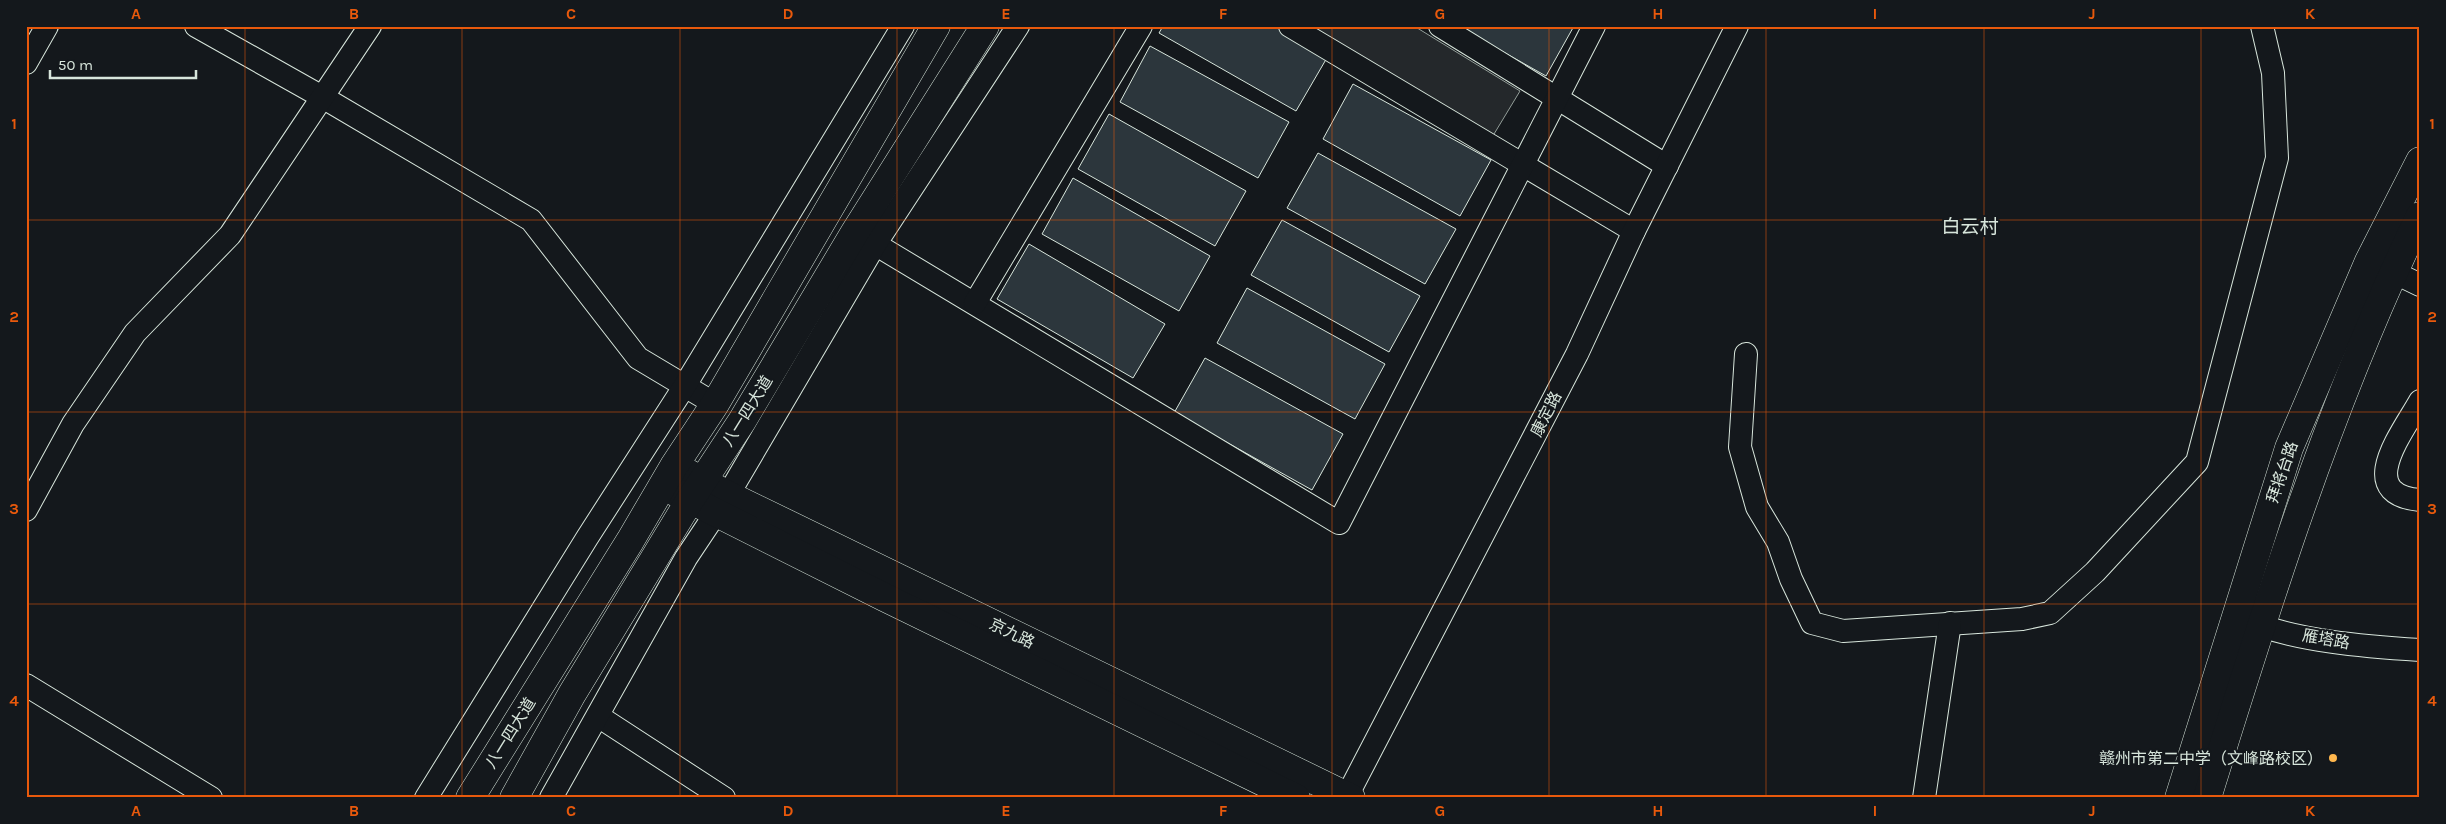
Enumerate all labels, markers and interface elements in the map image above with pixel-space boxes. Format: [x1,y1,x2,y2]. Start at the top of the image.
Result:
text: A [131,4,141,23]
text: B [349,4,359,23]
text: C [566,4,576,23]
text: D [783,4,794,23]
text: E [1001,4,1011,23]
text: F [1219,4,1228,23]
text: G [1435,4,1445,23]
text: H [1652,4,1664,23]
text: I [1873,4,1877,23]
text: J [2088,4,2096,23]
text: K [2305,4,2316,23]
scale bar [50,48,196,80]
text: 50 m [58,56,93,74]
text: 1 [11,114,17,133]
text: 1 [2429,114,2435,133]
district label: 白云村 [1941,216,1999,238]
text: 2 [9,307,19,326]
text: 2 [2427,307,2437,326]
street label: 八一四大道 [718,372,776,450]
street label: 康定路 [1527,388,1565,440]
street label: 拜将台路 [2263,439,2301,505]
text: 3 [9,499,19,518]
text: 3 [2427,499,2437,518]
street label: 京九路 [986,614,1038,652]
street label: 雁塔路 [2301,625,2351,653]
text: 4 [9,691,19,710]
text: 4 [2427,691,2437,710]
street label: 八一四大道 [481,694,539,772]
place label: 赣州市第二中学（文峰路校区） [2099,749,2323,768]
marker: 赣州市第二中学（文峰路校区） [2327,752,2339,764]
text: A [131,801,141,820]
text: B [349,801,359,820]
text: C [566,801,576,820]
text: D [783,801,794,820]
text: E [1001,801,1011,820]
text: F [1219,801,1228,820]
text: G [1435,801,1445,820]
text: H [1652,801,1664,820]
text: I [1873,801,1877,820]
text: J [2088,801,2096,820]
text: K [2305,801,2316,820]

